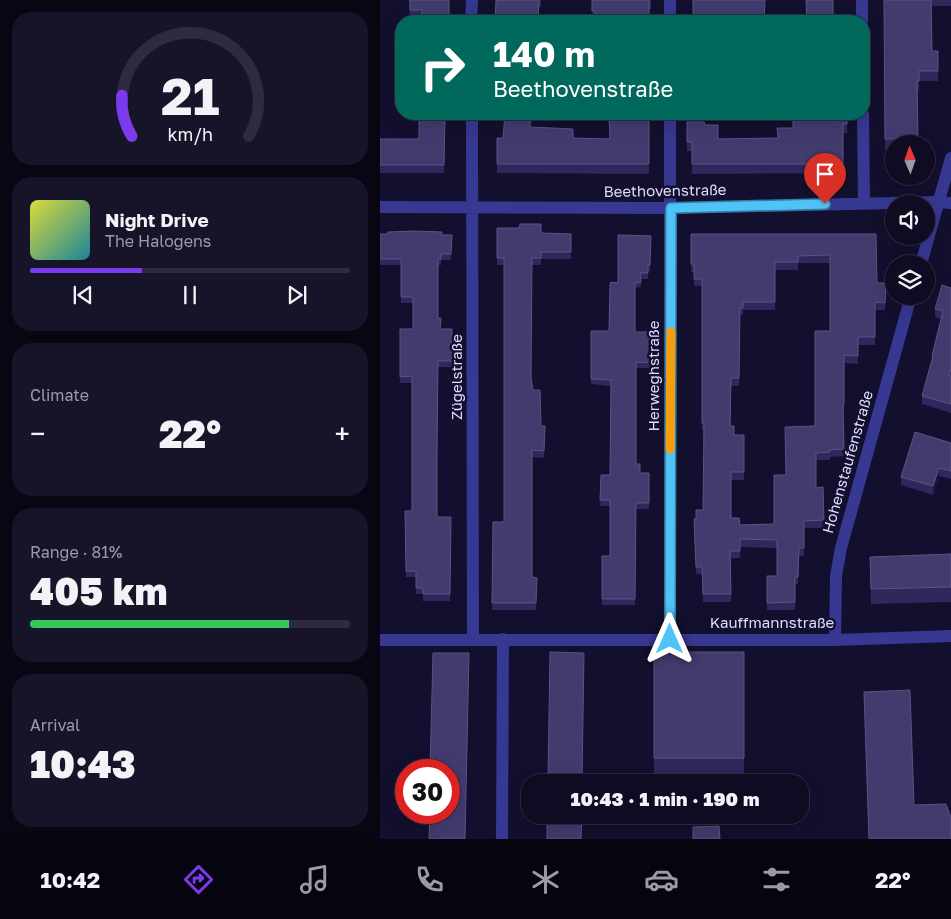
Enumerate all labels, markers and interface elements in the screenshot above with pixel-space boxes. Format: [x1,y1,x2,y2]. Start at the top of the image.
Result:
text: 140 m [493,33,595,75]
icon: right [410,35,475,100]
text: 21 [161,64,219,126]
text: Beethovenstraße [493,75,673,102]
text: km/h [167,123,213,145]
north arrow [885,135,935,185]
map controls [885,135,935,305]
pin [804,153,846,204]
icon: arrive [811,160,839,188]
street label: Beethovenstraße [603,180,727,200]
button: sound [885,195,935,245]
text: Night Drive [105,208,209,231]
text: The Halogens [105,231,211,251]
button: layers [885,255,935,305]
icon: previous [69,281,97,309]
icon: pause [176,281,204,309]
icon: next [283,281,311,309]
street label: Herweghstraße [644,320,662,431]
street label: Zügelstraße [447,334,465,420]
text: Climate [30,385,89,405]
street label: Hohenstaufenstraße [818,388,876,535]
text: 22° [159,411,221,456]
text: − [30,417,45,450]
text: + [335,417,350,450]
text: Range · 81% [30,542,122,562]
text: 405 km [30,568,168,613]
position arrow [643,612,695,664]
street label: Kauffmannstraße [710,613,835,631]
text: Arrival [30,715,80,735]
text: 10:43 [30,741,136,786]
speed limit sign: 30 [395,759,460,824]
text: 10:43 · 1 min · 190 m [571,787,759,810]
icon: directions [181,862,216,897]
icon: music [297,862,332,897]
icon: phone [412,862,447,897]
icon: climate [528,862,563,897]
icon: car [644,862,679,897]
icon: filters [759,862,794,897]
text: 10:42 [40,866,100,893]
text: 22° [875,866,911,893]

